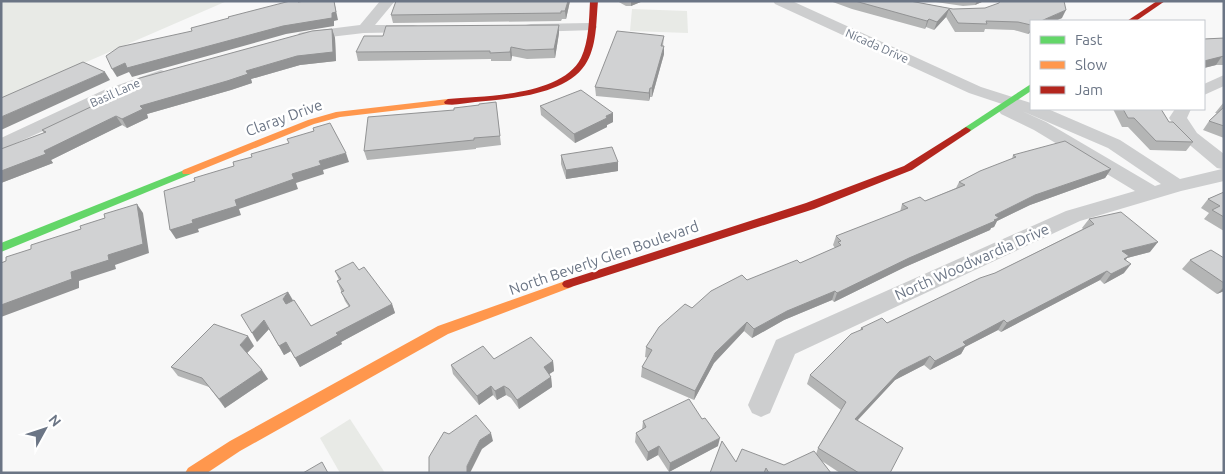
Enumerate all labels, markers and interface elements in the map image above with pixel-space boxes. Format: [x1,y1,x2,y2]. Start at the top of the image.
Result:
legend [1030,20,1205,110]
street label: Nicada Drive [844,26,911,65]
text: Fast [1075,31,1103,48]
text: Slow [1075,56,1108,73]
street label: Basil Lane [88,76,142,109]
text: Jam [1075,81,1103,98]
street label: Claray Drive [243,96,324,139]
street label: North Beverly Glen Boulevard [507,217,701,298]
street label: North Woodwardia Drive [892,220,1052,303]
north arrow [20,404,70,454]
text: N [45,411,64,430]

